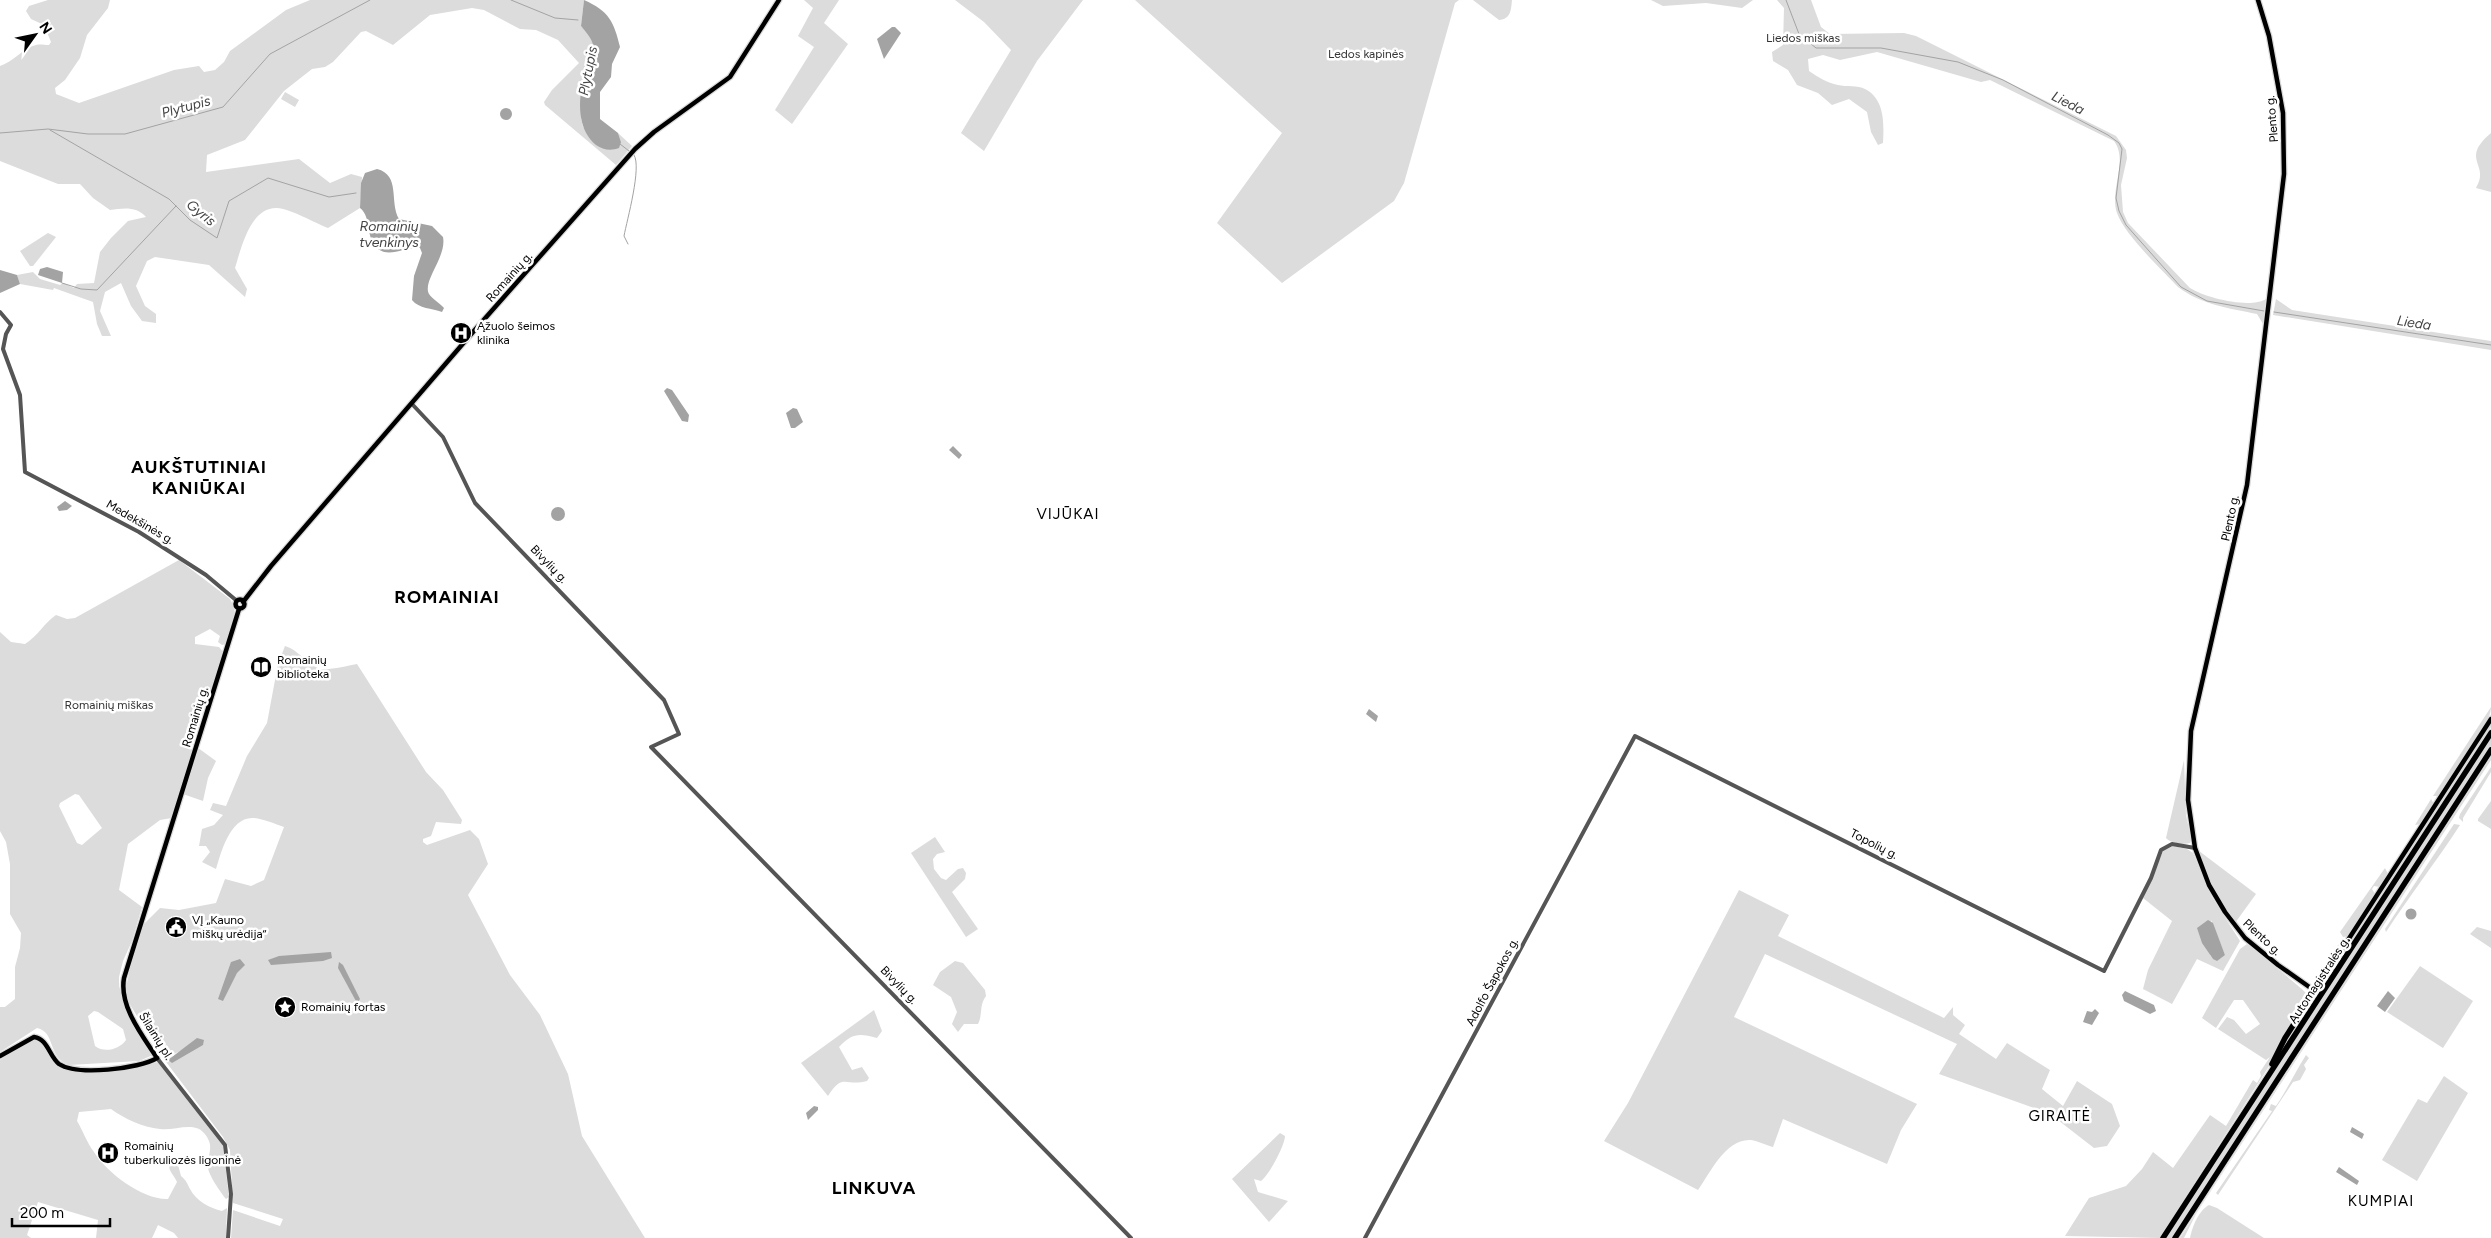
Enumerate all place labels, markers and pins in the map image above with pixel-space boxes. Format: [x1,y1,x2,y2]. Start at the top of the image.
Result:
place label: Ąžuolo šeimos klinika [477,319,555,347]
hospital icon: Ąžuolo šeimos klinika [449,321,473,345]
place label: Romainių biblioteka [277,653,329,681]
library icon: Romainių biblioteka [249,655,273,679]
place label: VĮ „Kauno miškų urėdija“ [192,913,267,941]
public building icon: VĮ „Kauno miškų urėdija“ [164,915,188,939]
place icon: Romainių fortas [273,995,297,1019]
place label: Romainių fortas [301,1000,386,1014]
place label: Romainių tuberkuliozės ligoninė [124,1139,241,1167]
hospital icon: Romainių tuberkuliozės ligoninė [96,1141,120,1165]

